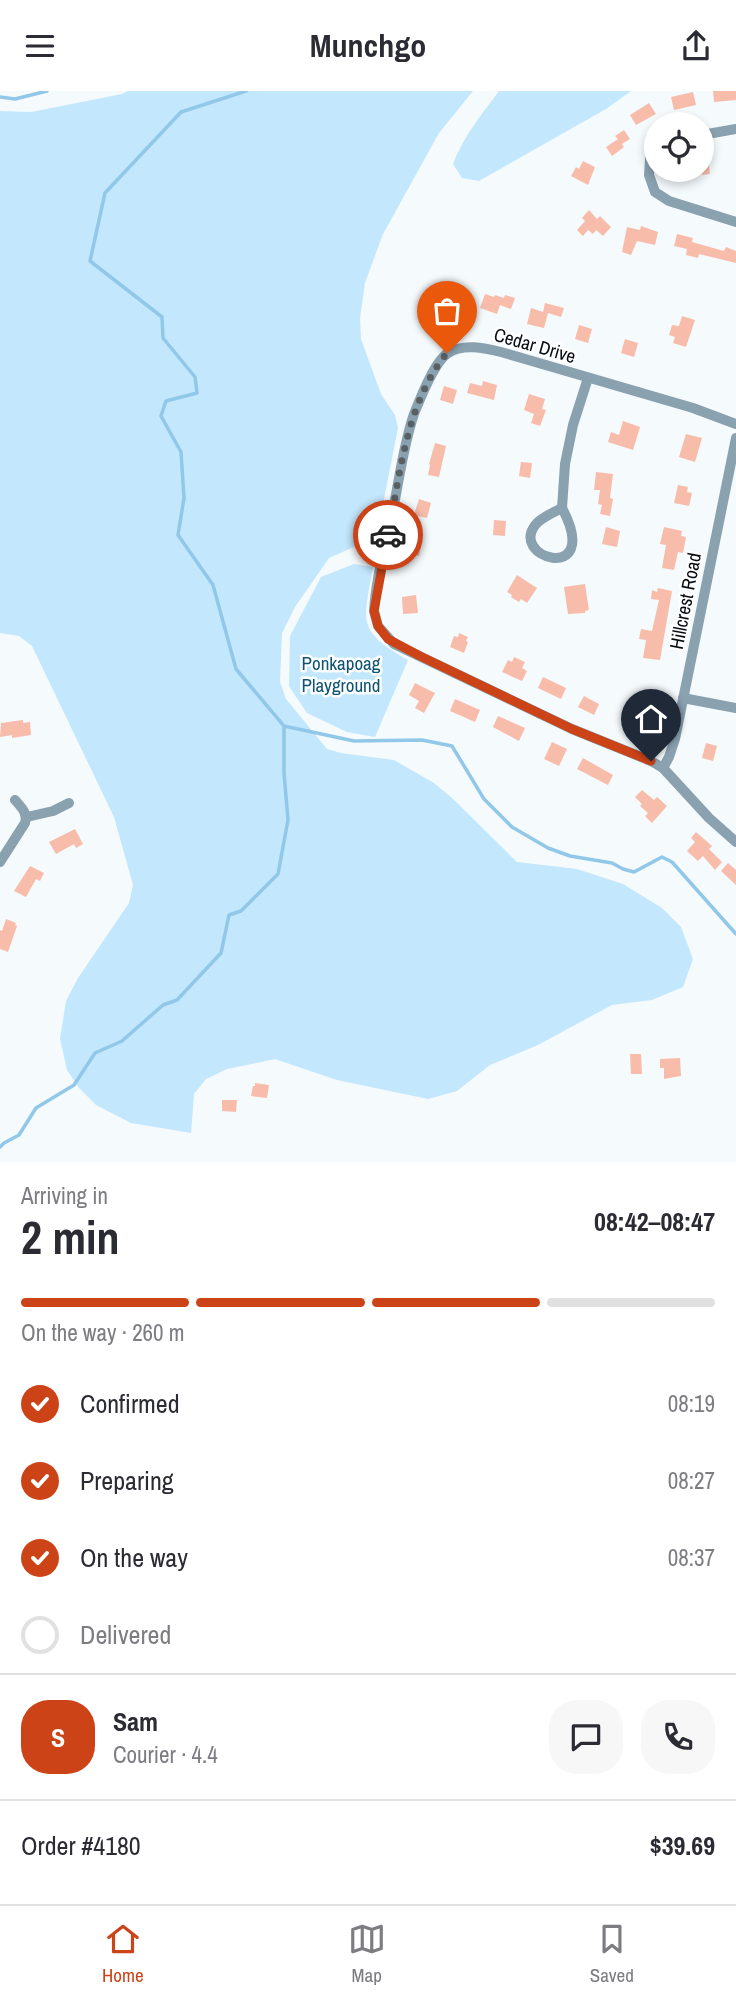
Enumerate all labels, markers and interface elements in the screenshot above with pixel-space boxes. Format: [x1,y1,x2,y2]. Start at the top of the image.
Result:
text: Munchgo [310,24,426,67]
icon: menu [21,27,59,65]
icon: share [677,27,715,65]
map controls [644,112,714,182]
button: locate [644,112,714,182]
pin [417,281,477,353]
icon: bag [428,292,466,330]
street label: Cedar Drive [491,321,579,369]
courier [353,500,423,570]
icon: car [369,516,407,554]
street label: Hillcrest Road [663,550,707,652]
park label: Ponkapoag Playground [302,650,381,698]
pin [621,689,681,761]
icon: home [632,700,670,738]
text: Arriving in [21,1180,108,1211]
text: 08:42–08:47 [594,1204,715,1239]
text: 2 min [21,1206,120,1268]
text: On the way · 260 m [21,1317,185,1348]
icon: check [21,1385,59,1423]
text: Confirmed [80,1386,180,1421]
text: 08:19 [668,1388,715,1419]
icon: check [21,1462,59,1500]
text: Preparing [80,1463,174,1498]
text: 08:27 [668,1465,715,1496]
icon: check [21,1539,59,1577]
text: On the way [80,1540,188,1575]
text: 08:37 [668,1542,715,1573]
text: Delivered [80,1617,171,1652]
button: chat [549,1700,623,1774]
button: phone [641,1700,715,1774]
text: Sam [113,1704,158,1739]
text: S [51,1720,65,1755]
text: Courier · 4.4 [113,1739,218,1770]
text: Order #4180 [21,1828,141,1863]
text: $39.69 [650,1828,715,1863]
tab: Home [102,1920,144,1988]
tab: Map [348,1920,386,1988]
tab: Saved [590,1920,634,1988]

